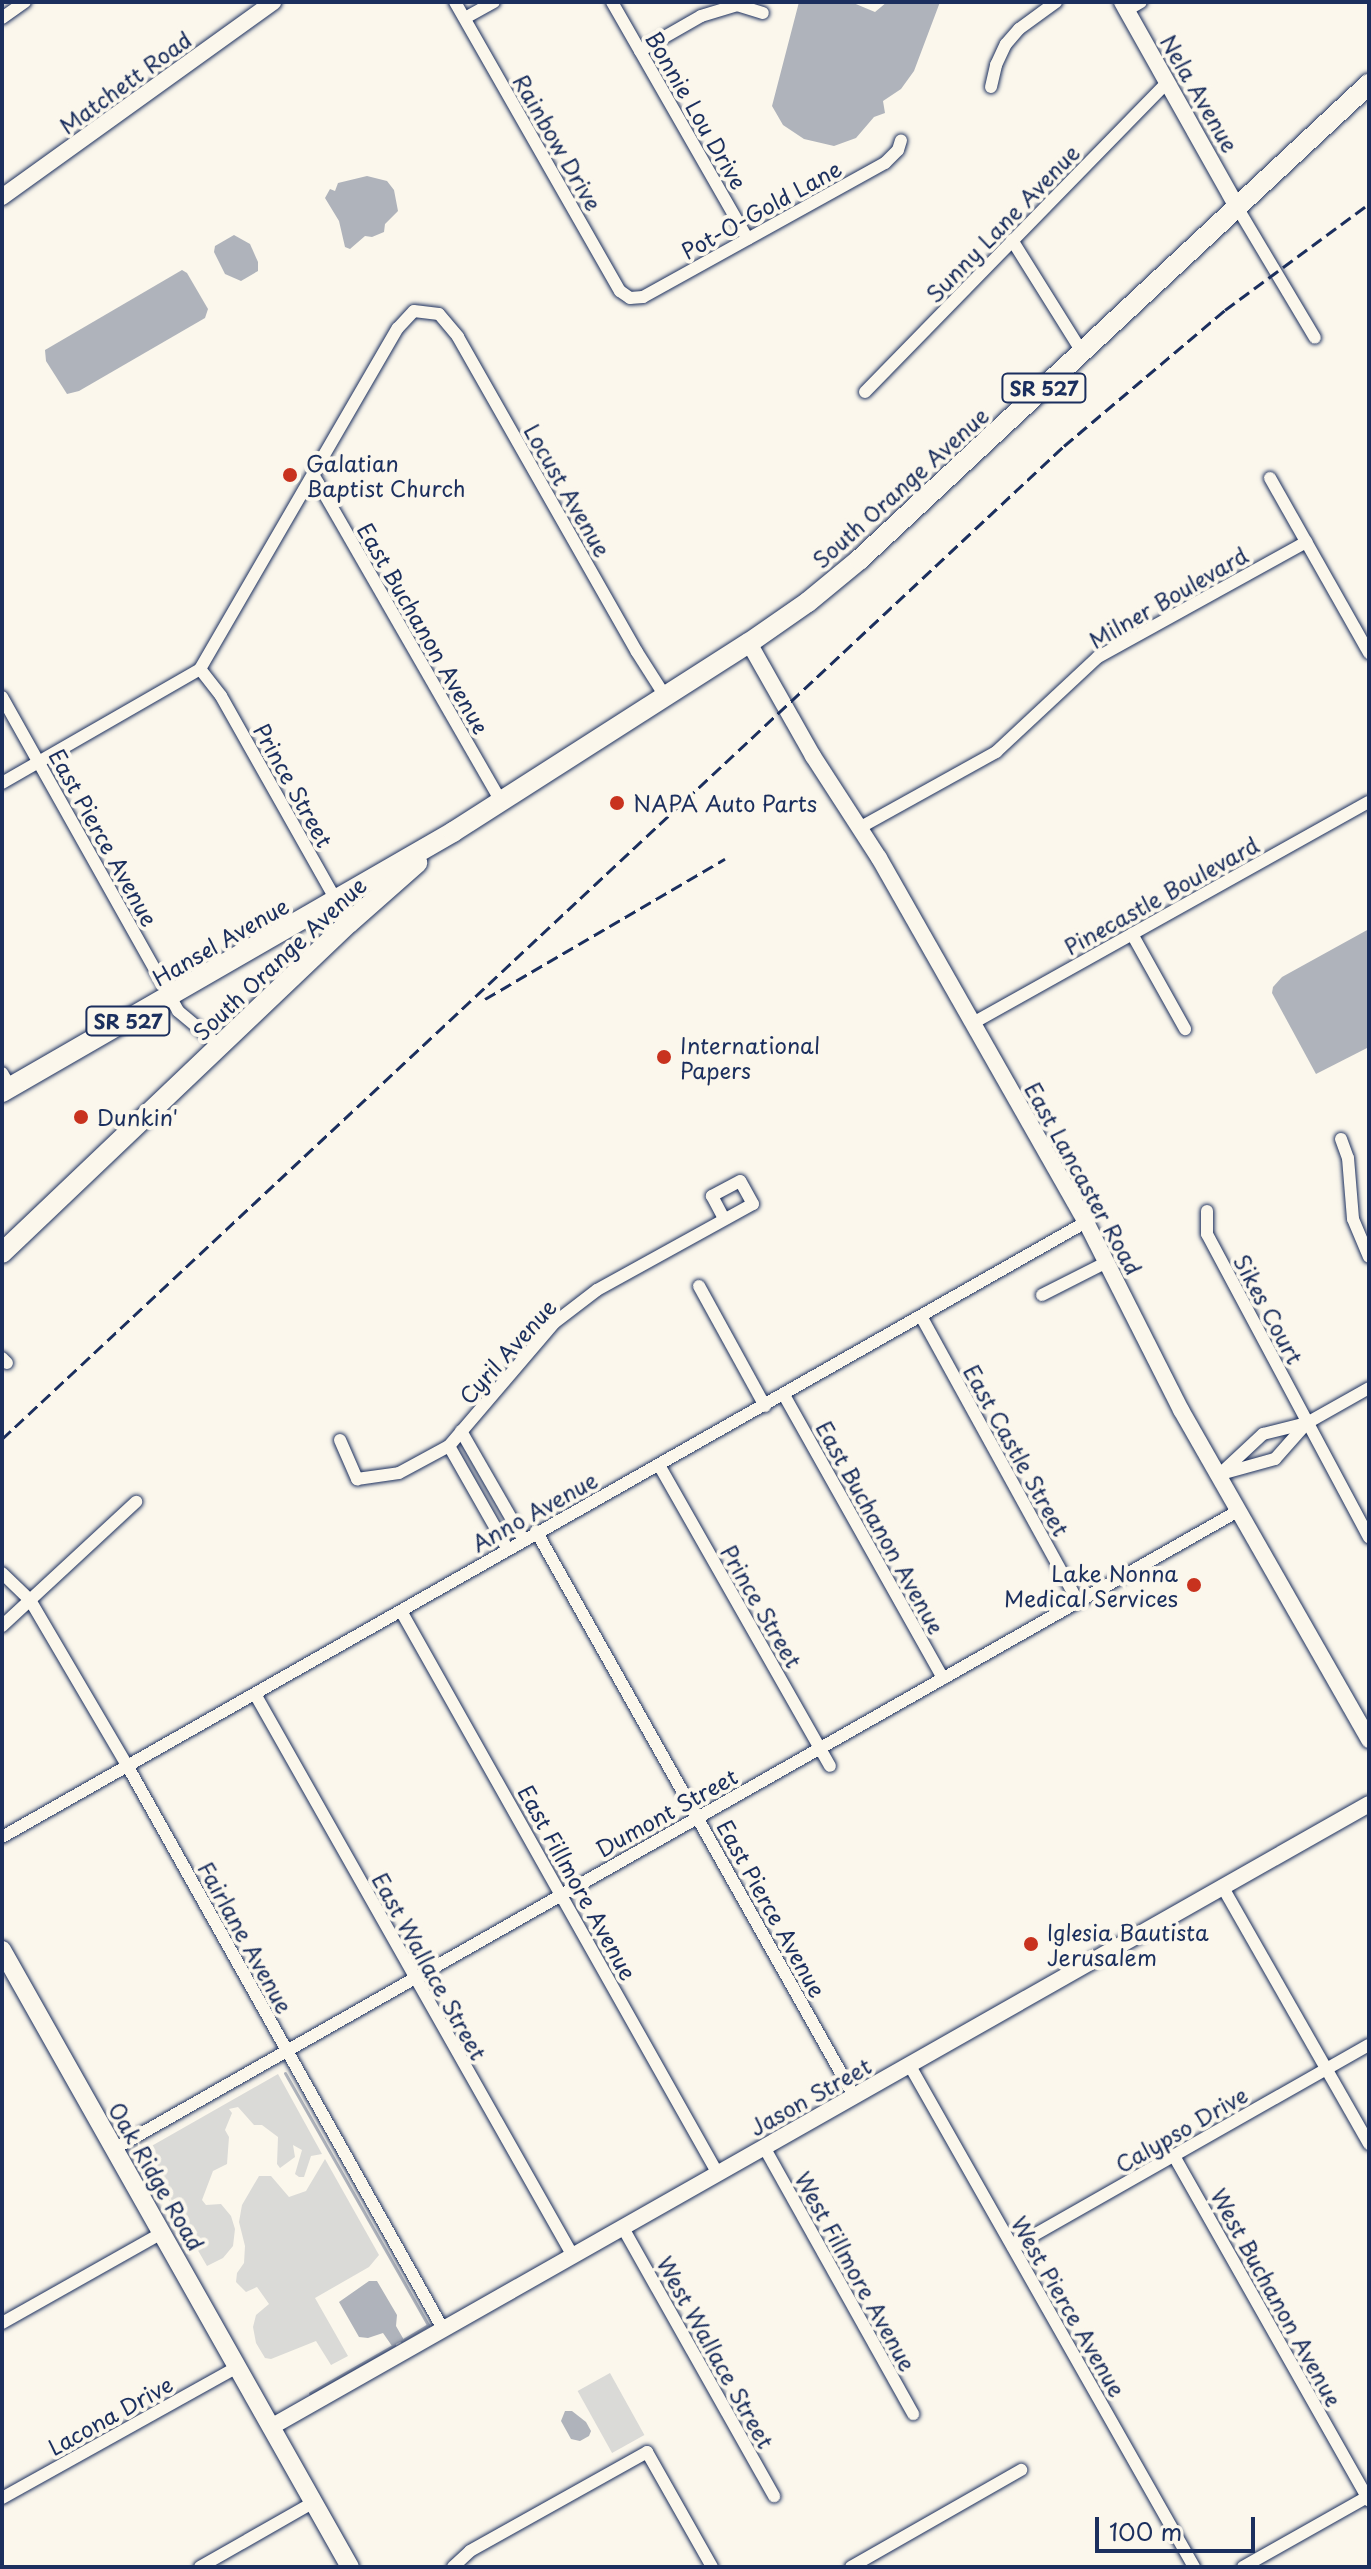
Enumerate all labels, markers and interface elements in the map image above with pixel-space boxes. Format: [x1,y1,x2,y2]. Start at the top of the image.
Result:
street label: Matchett Road [54,25,196,139]
street label: Bonnie Lou Drive [640,25,754,195]
street label: Nela Avenue [1156,30,1244,156]
street label: Rainbow Drive [508,69,608,215]
street label: Sunny Lane Avenue [920,139,1084,307]
street label: Pot-O-Gold Lane [676,154,846,264]
road number: SR 527 [1000,372,1088,404]
street label: South Orange Avenue [806,401,994,573]
street label: Locust Avenue [519,419,617,561]
place label: Galatian Baptist Church [306,449,466,500]
marker: Galatian Baptist Church [281,466,299,484]
street label: East Buchanon Avenue [353,518,495,738]
street label: Milner Boulevard [1083,540,1253,654]
street label: Prince Street [249,718,339,852]
street label: East Pierce Avenue [44,743,164,931]
place label: NAPA Auto Parts [633,790,819,816]
marker: NAPA Auto Parts [608,794,626,812]
street label: Pinecastle Boulevard [1059,830,1263,960]
street label: South Orange Avenue [187,871,371,1045]
street label: Hansel Avenue [147,891,293,991]
road number: SR 527 [84,1005,172,1037]
place label: International Papers [680,1031,820,1082]
marker: International Papers [655,1048,673,1066]
street label: East Lancaster Road [1020,1076,1148,1280]
place label: Dunkin' [97,1104,178,1130]
marker: Dunkin' [72,1108,90,1126]
street label: Sikes Court [1229,1249,1309,1369]
street label: Cyril Avenue [453,1293,561,1409]
street label: East Castle Street [959,1359,1075,1541]
street label: East Buchanon Avenue [812,1416,950,1638]
street label: Anno Avenue [467,1466,601,1556]
street label: Prince Street [716,1539,808,1673]
place label: Lake Nonna Medical Services [1004,1559,1178,1610]
marker: Lake Nonna Medical Services [1185,1576,1203,1594]
street label: Dumont Street [590,1762,742,1862]
street label: East Fillmore Avenue [513,1780,643,1984]
street label: East Pierce Avenue [712,1814,832,2002]
street label: Fairlane Avenue [193,1856,299,2018]
street label: East Wallace Street [368,1868,492,2064]
place label: Iglesia Bautista Jerusalem [1047,1918,1209,1970]
marker: Iglesia Bautista Jerusalem [1022,1935,1040,1953]
street label: Jason Street [745,2052,875,2140]
street label: Calypso Drive [1110,2081,1252,2177]
street label: Oak Ridge Road [103,2096,211,2256]
street label: West Fillmore Avenue [790,2166,922,2376]
street label: West Buchanon Avenue [1206,2184,1348,2410]
street label: West Pierce Avenue [1006,2210,1132,2402]
street label: West Wallace Street [652,2251,780,2453]
street label: Lacona Drive [43,2370,177,2460]
scale bar [1099,2501,1259,2551]
text: 100 m [1109,2513,1182,2549]

